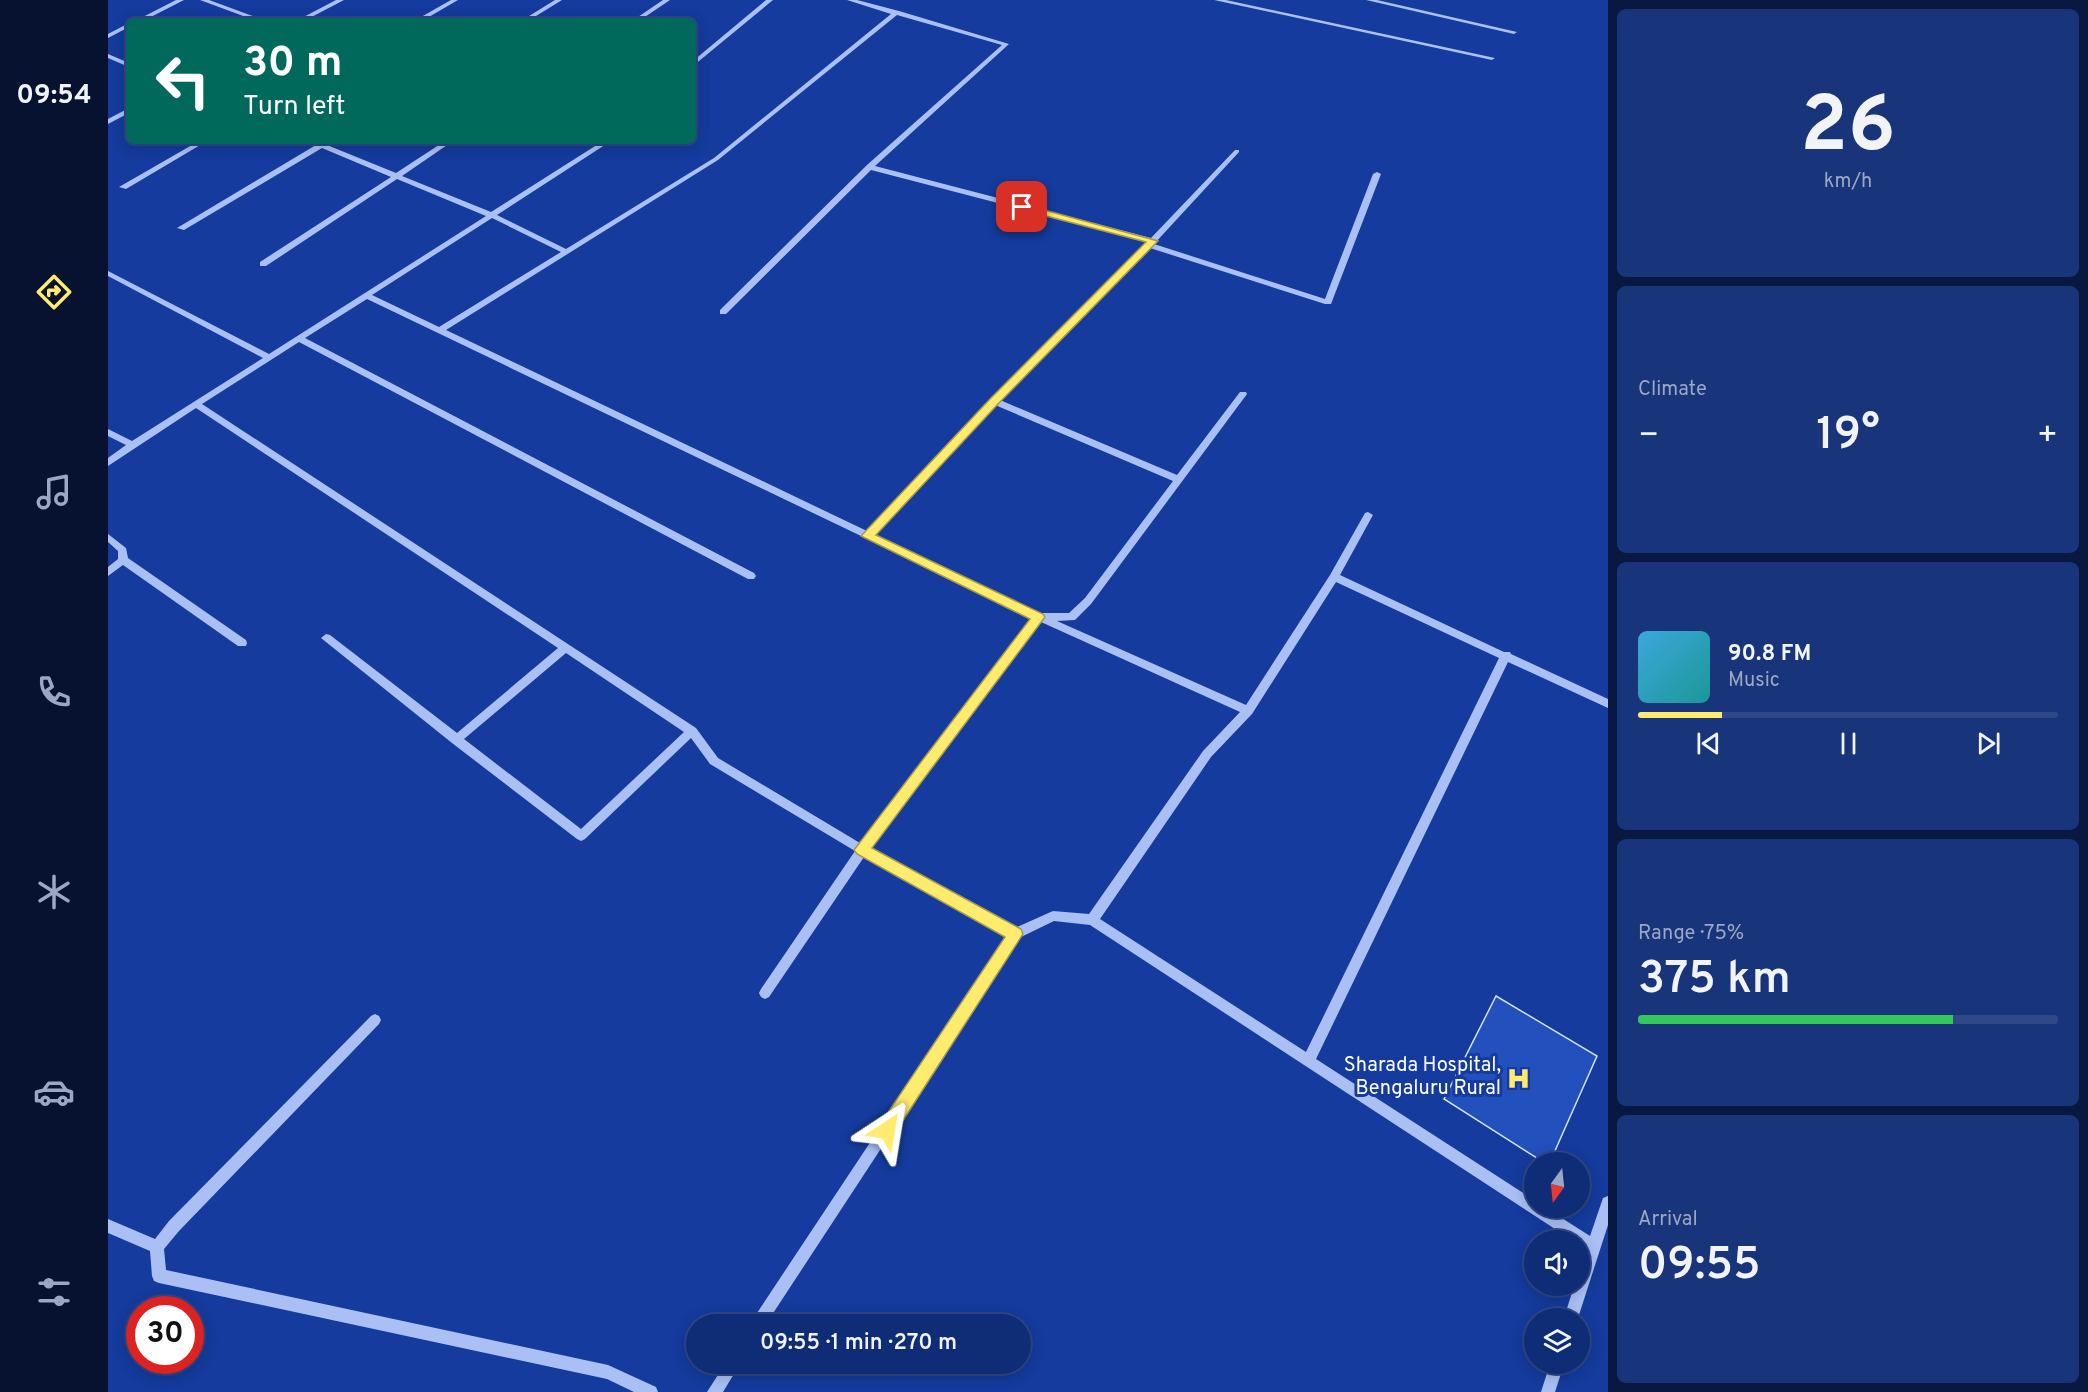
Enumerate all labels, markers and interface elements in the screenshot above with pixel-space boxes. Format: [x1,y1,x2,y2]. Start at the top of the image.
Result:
text: 30 m [243,38,342,91]
icon: left [144,42,222,120]
text: 09:54 [16,79,92,113]
text: 26 [1800,80,1896,179]
text: Turn left [243,90,345,124]
text: km/h [1824,169,1872,195]
pin [996,181,1047,232]
icon: arrive [1005,190,1038,223]
icon: directions [33,271,75,313]
text: Climate [1638,377,1707,403]
text: 19° [1816,408,1880,465]
text: − [1638,416,1659,458]
text: + [2037,416,2058,458]
icon: music [33,471,75,513]
text: 90.8 FM [1728,641,1811,668]
text: Music [1728,668,1780,694]
icon: phone [33,671,75,713]
icon: previous [1692,727,1725,760]
icon: pause [1832,727,1865,760]
icon: next [1972,727,2005,760]
icon: climate [33,871,75,913]
text: Range · 75% [1638,921,1744,947]
text: 375 km [1638,952,1791,1009]
place label: Sharada Hospital, Bengaluru Rural [1344,1053,1501,1102]
hospital icon: Sharada Hospital, Bengaluru Rural [1506,1065,1532,1091]
icon: car [33,1071,75,1113]
position arrow [855,1098,919,1162]
north arrow [1524,1152,1590,1218]
map controls [1524,1152,1590,1374]
text: Arrival [1638,1207,1698,1233]
button: sound [1524,1230,1590,1296]
text: 09:55 [1638,1238,1761,1295]
icon: filters [33,1271,75,1313]
speed limit sign: 30 [126,1296,204,1374]
button: layers [1524,1308,1590,1374]
text: 09:55 · 1 min · 270 m [760,1330,957,1357]

